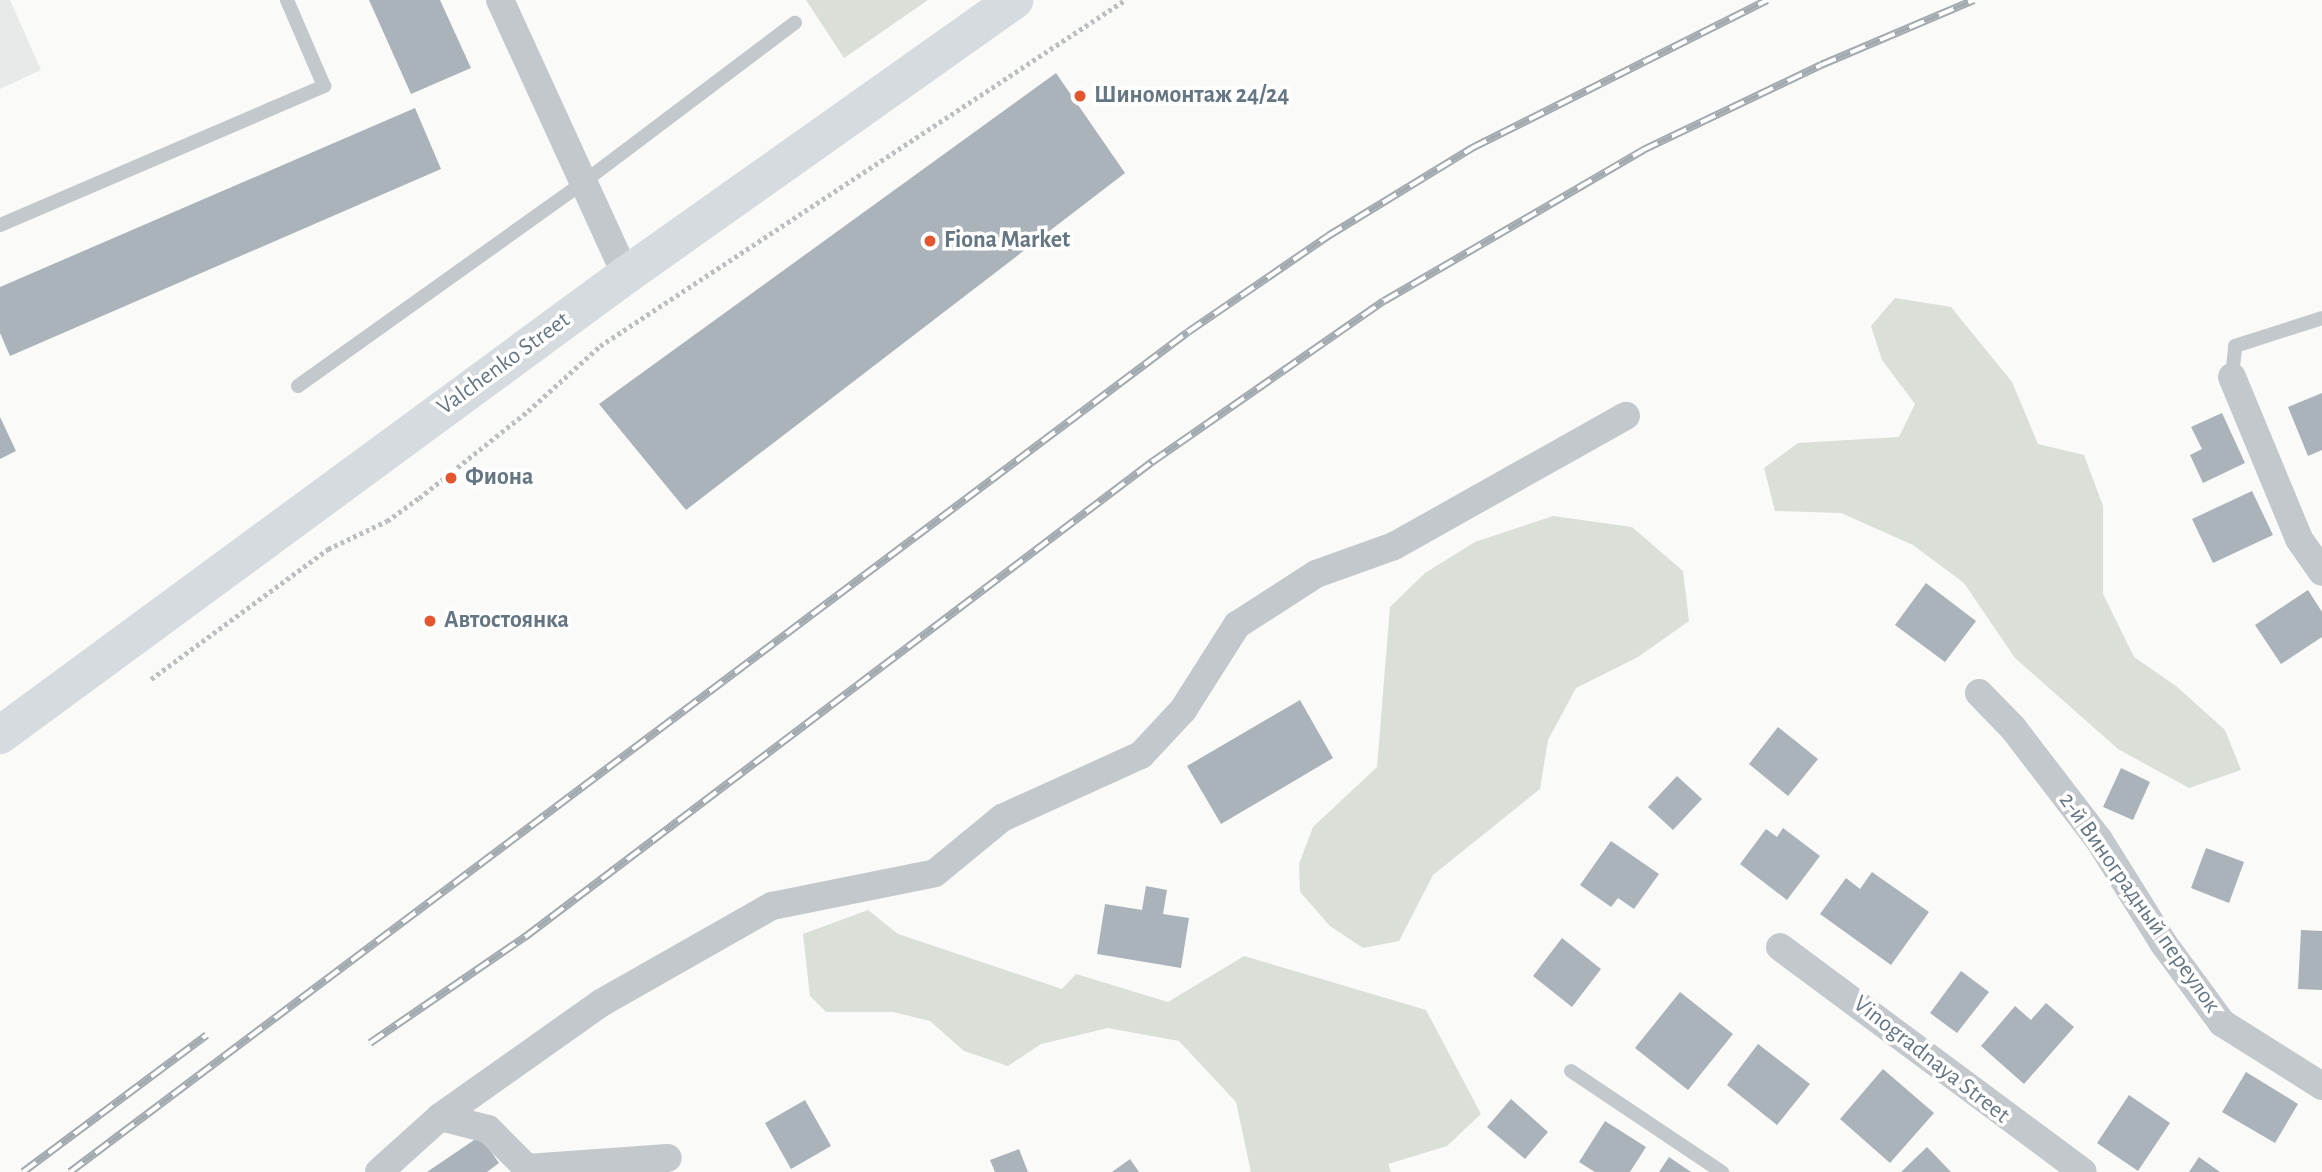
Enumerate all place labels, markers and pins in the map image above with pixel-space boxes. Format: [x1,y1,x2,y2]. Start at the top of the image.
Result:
place label: Шиномонтаж 24/24 [1094,82,1289,110]
marker: Шиномонтаж 24/24 [1072,88,1088,104]
place label: Fiona Market [944,227,1070,255]
marker: Fiona Market [922,233,938,249]
place label: Фиона [465,464,533,492]
marker: Фиона [443,470,459,486]
place label: Автостоянка [444,607,569,635]
marker: Автостоянка [422,613,438,629]

